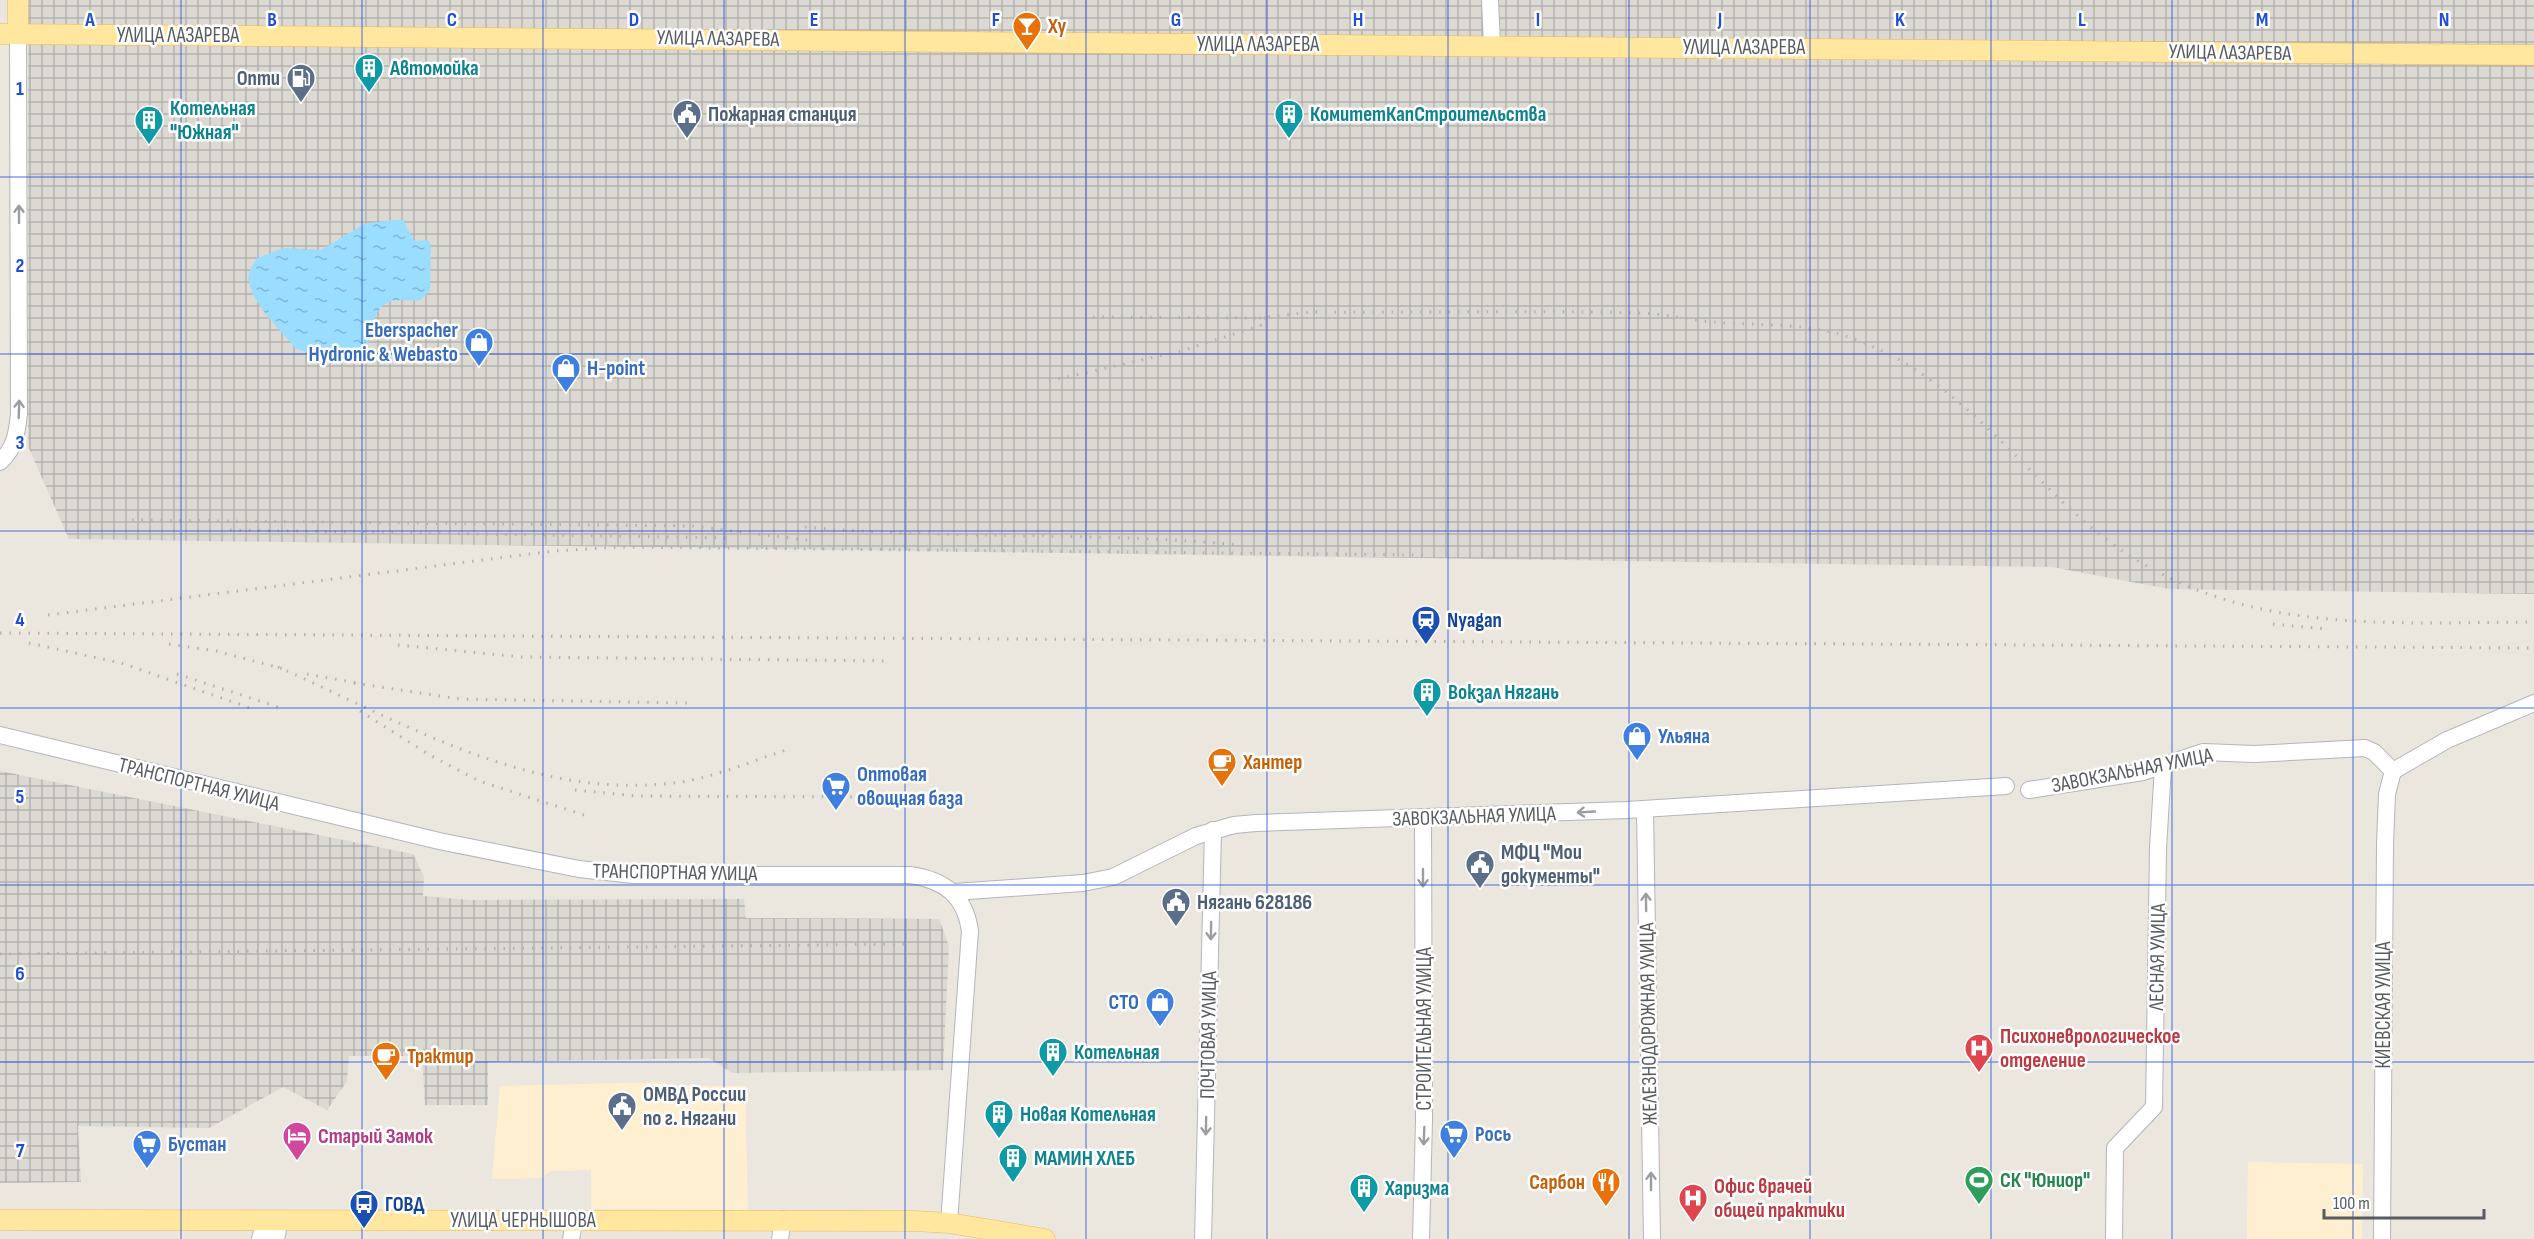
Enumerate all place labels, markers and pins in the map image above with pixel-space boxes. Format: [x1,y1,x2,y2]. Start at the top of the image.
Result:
bar icon: Xy [1011,10,1043,52]
place label: Xy [1047,14,1066,39]
building icon: Автомойка [353,52,385,94]
place label: Автомойка [389,56,479,81]
fuel station icon: Опти [285,62,317,104]
place label: Опти [237,66,280,91]
place label: Котельная "Южная" [170,96,256,145]
public building icon: Пожарная станция [671,98,703,140]
building icon: КомитетКапСтроительства [1273,98,1305,140]
place label: Пожарная станция [708,102,857,127]
place label: КомитетКапСтроительства [1310,102,1546,127]
building icon: Котельная "Южная" [133,104,165,146]
place label: Eberspacher Hydronic & Webasto [309,318,459,367]
shop icon: Eberspacher Hydronic & Webasto [463,326,495,368]
shop icon: H-point [550,352,582,394]
place label: H-point [587,356,645,381]
station icon: Nyagan [1410,604,1442,646]
place label: Nyagan [1447,608,1502,633]
building icon: Вокзал Нягань [1411,676,1443,718]
place label: Вокзал Нягань [1448,680,1559,705]
shop icon: Ульяна [1621,720,1653,762]
place label: Ульяна [1658,724,1710,749]
cafe icon: Хантер [1206,746,1238,788]
place label: Хантер [1242,750,1302,775]
place label: Оптовая овощная база [857,762,963,811]
supermarket icon: Оптовая овощная база [820,770,852,812]
place label: МФЦ "Мои документы" [1501,840,1600,889]
public building icon: МФЦ "Мои документы" [1464,848,1496,890]
public building icon: Нягань 628186 [1160,886,1192,928]
place label: Нягань 628186 [1197,890,1312,915]
shop icon: СТО [1144,986,1176,1028]
place label: СТО [1109,990,1139,1015]
place label: Психоневрологическое отделение [2000,1024,2180,1073]
hospital icon: Психоневрологическое отделение [1963,1032,1995,1074]
building icon: Котельная [1037,1036,1069,1078]
cafe icon: Трактир [370,1040,402,1082]
place label: Котельная [1074,1040,1160,1065]
place label: Трактир [407,1044,474,1069]
place label: ОМВД России по г. Нягани [643,1082,746,1131]
public building icon: ОМВД России по г. Нягани [606,1090,638,1132]
building icon: Новая Котельная [983,1098,1015,1140]
place label: Новая Котельная [1020,1102,1156,1127]
supermarket icon: Рось [1438,1118,1470,1160]
hotel icon: Старый Замок [281,1120,313,1162]
place label: Рось [1475,1122,1512,1147]
place label: Старый Замок [318,1124,433,1149]
supermarket icon: Бустан [131,1128,163,1170]
place label: Бустан [168,1132,226,1157]
building icon: МАМИН ХЛЕБ [997,1142,1029,1184]
place label: МАМИН ХЛЕБ [1034,1146,1135,1171]
sports icon: СК "Юниор" [1963,1164,1995,1206]
restaurant icon: Сарбон [1590,1166,1622,1208]
place label: СК "Юниор" [2000,1168,2090,1193]
place label: Сарбон [1529,1170,1585,1195]
building icon: Харизма [1348,1172,1380,1214]
place label: Офис врачей общей практики [1714,1174,1845,1223]
place label: Харизма [1384,1176,1449,1201]
hospital icon: Офис врачей общей практики [1677,1182,1709,1224]
bus stop icon: ГОВД [348,1188,380,1230]
place label: ГОВД [385,1192,425,1217]

